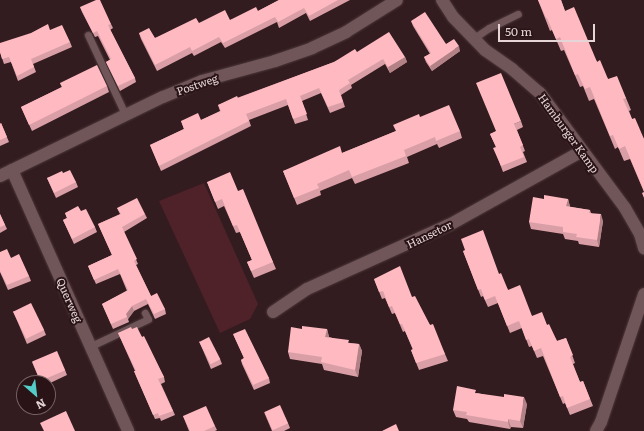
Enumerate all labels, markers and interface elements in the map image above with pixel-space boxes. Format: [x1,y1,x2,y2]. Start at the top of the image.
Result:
scale bar [500,16,597,42]
text: 50 m [505,22,532,40]
street label: Postweg [174,71,220,97]
street label: Hamburger Kamp [536,91,602,175]
street label: Hansetor [404,217,454,251]
street label: Querweg [54,276,86,324]
north arrow [16,375,56,415]
text: N [33,395,49,414]

